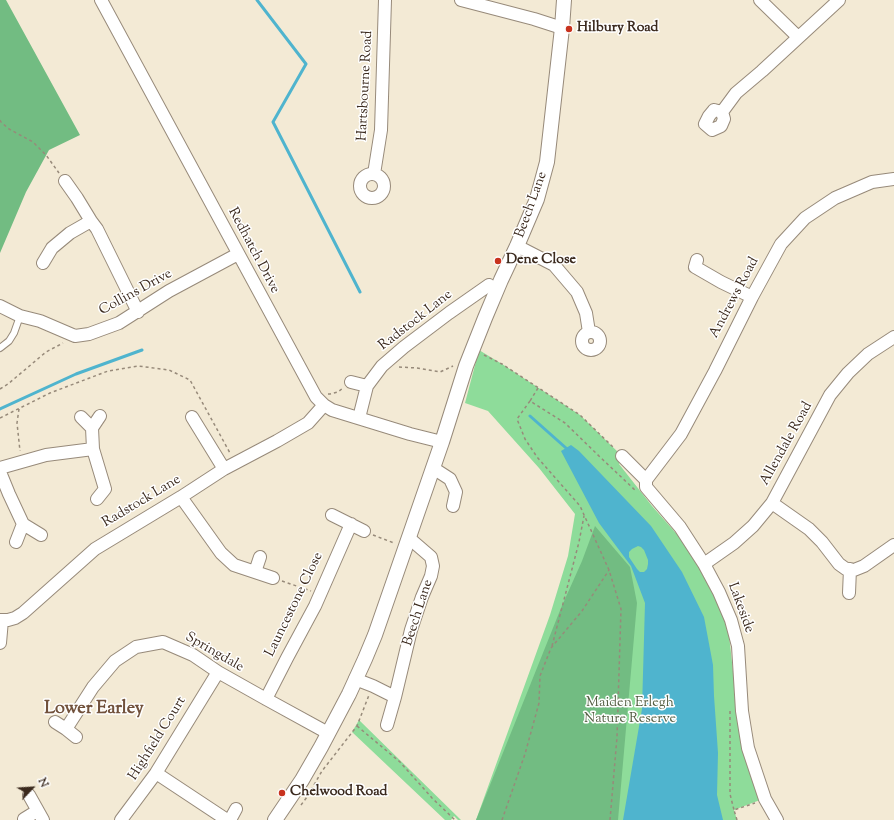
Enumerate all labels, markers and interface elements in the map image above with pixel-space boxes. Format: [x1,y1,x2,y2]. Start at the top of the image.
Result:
place label: Hilbury Road [577,21,658,37]
marker: Hilbury Road [564,24,574,34]
street label: Hartsbourne Road [355,30,377,142]
street label: Beech Lane [512,170,552,240]
street label: Redhatch Drive [223,205,283,297]
place label: Dene Close [506,253,576,269]
street label: Andrews Road [707,255,763,341]
marker: Dene Close [493,256,503,266]
street label: Collins Drive [97,266,175,320]
street label: Radstock Lane [376,287,456,355]
street label: Allendale Road [757,399,817,489]
street label: Radstock Lane [100,472,184,532]
street label: Launcestone Close [262,550,328,660]
street label: Beech Lane [400,578,438,648]
street label: Lakeside [723,580,757,636]
street label: Springdale [182,630,246,676]
street label: Highfield Court [126,694,190,784]
park label: Maiden Erlegh Nature Reserve [584,696,676,728]
district label: Lower Earley [44,699,144,721]
north arrow [12,768,52,808]
text: N [34,776,52,790]
place label: Chelwood Road [290,785,387,801]
marker: Chelwood Road [277,788,287,798]

